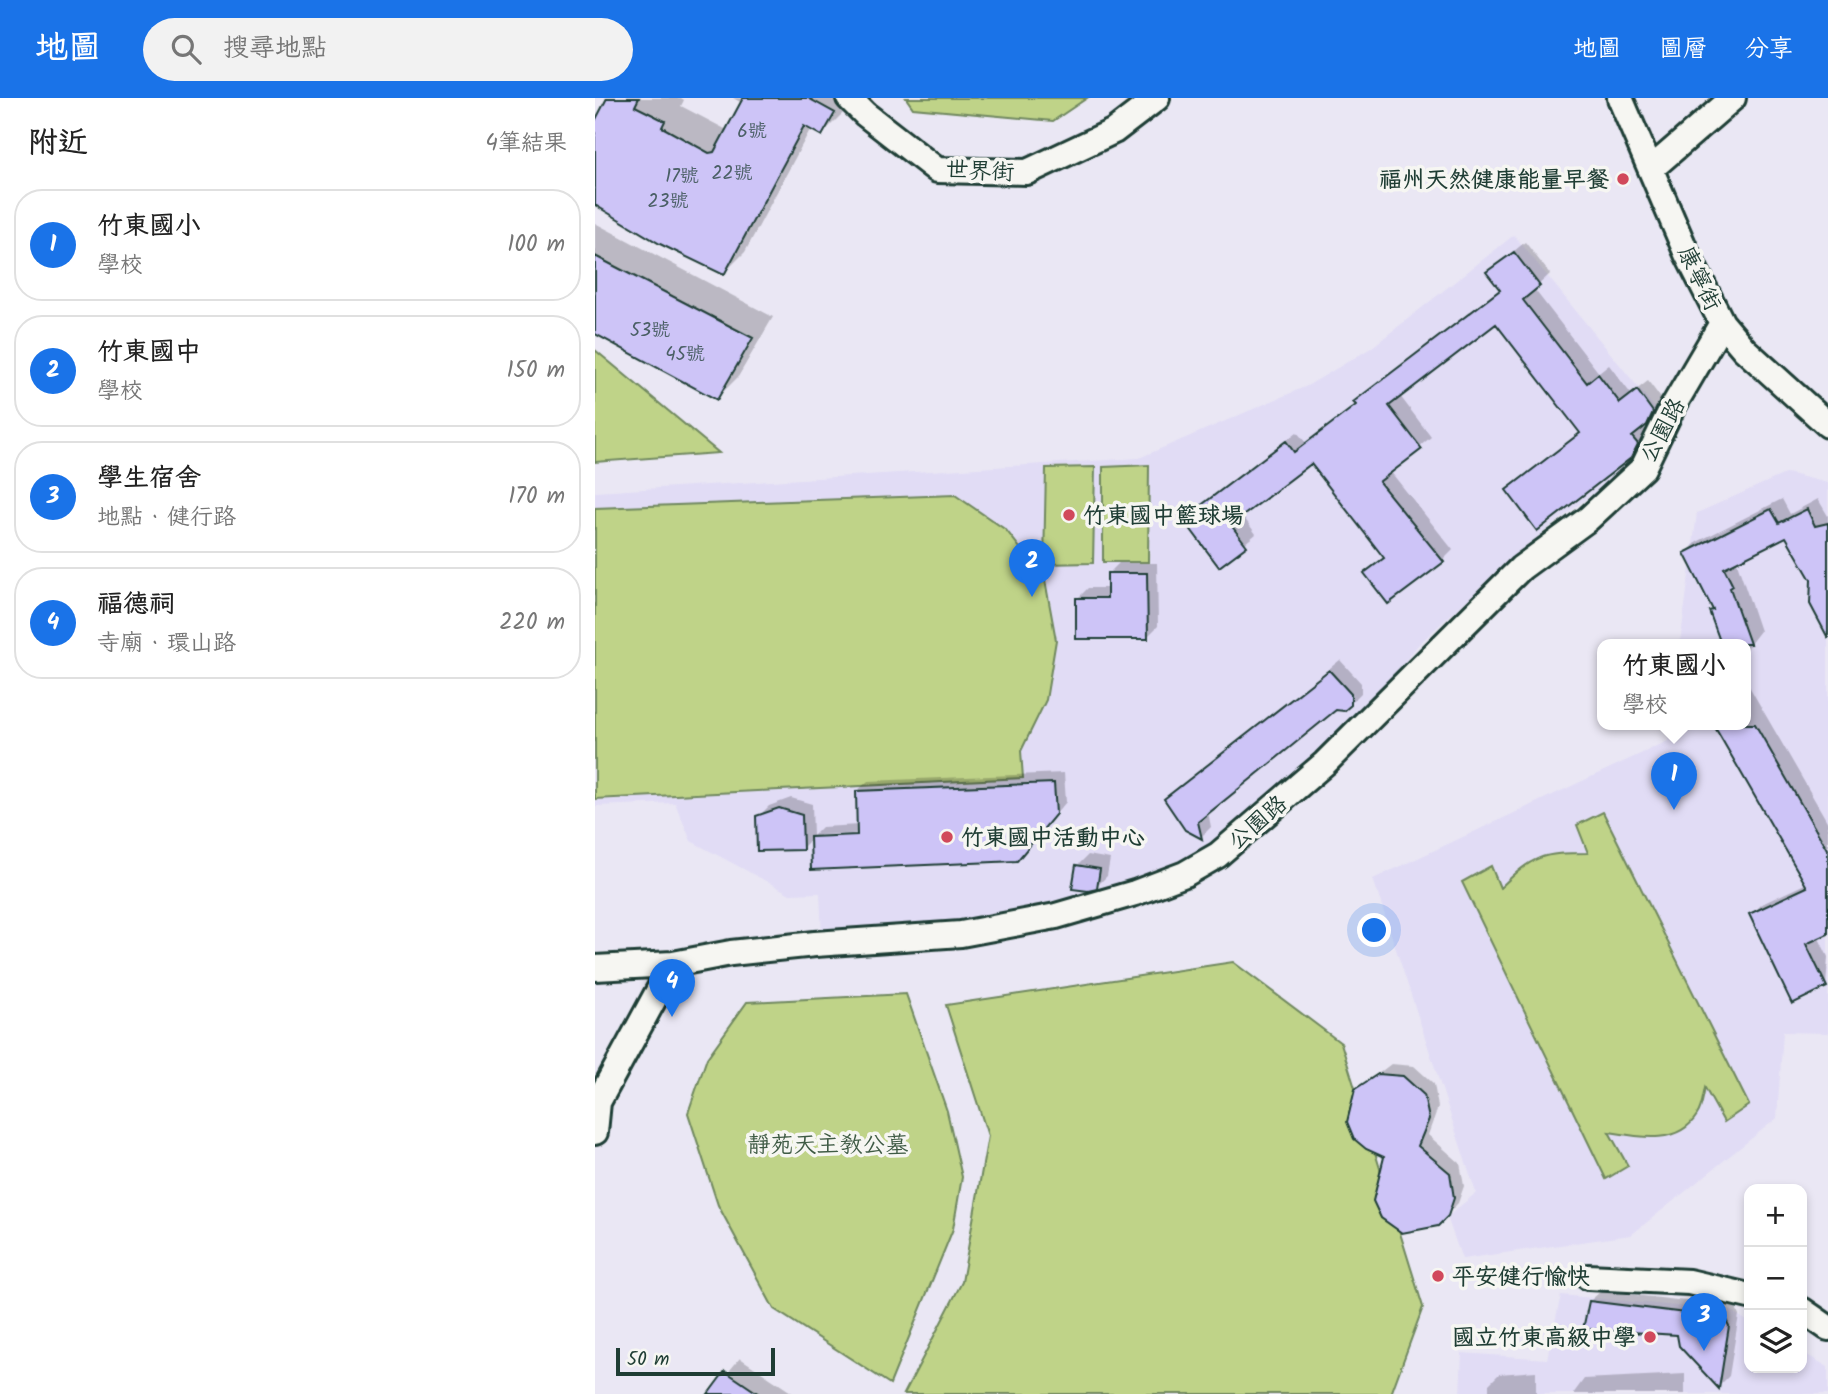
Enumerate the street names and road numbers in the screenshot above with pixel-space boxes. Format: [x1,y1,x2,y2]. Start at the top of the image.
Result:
street label: 世界街 [945,152,1015,192]
street label: 康寧街 [1667,240,1730,318]
street label: 公園路 [1632,392,1696,470]
street label: 公園路 [1220,787,1296,860]

